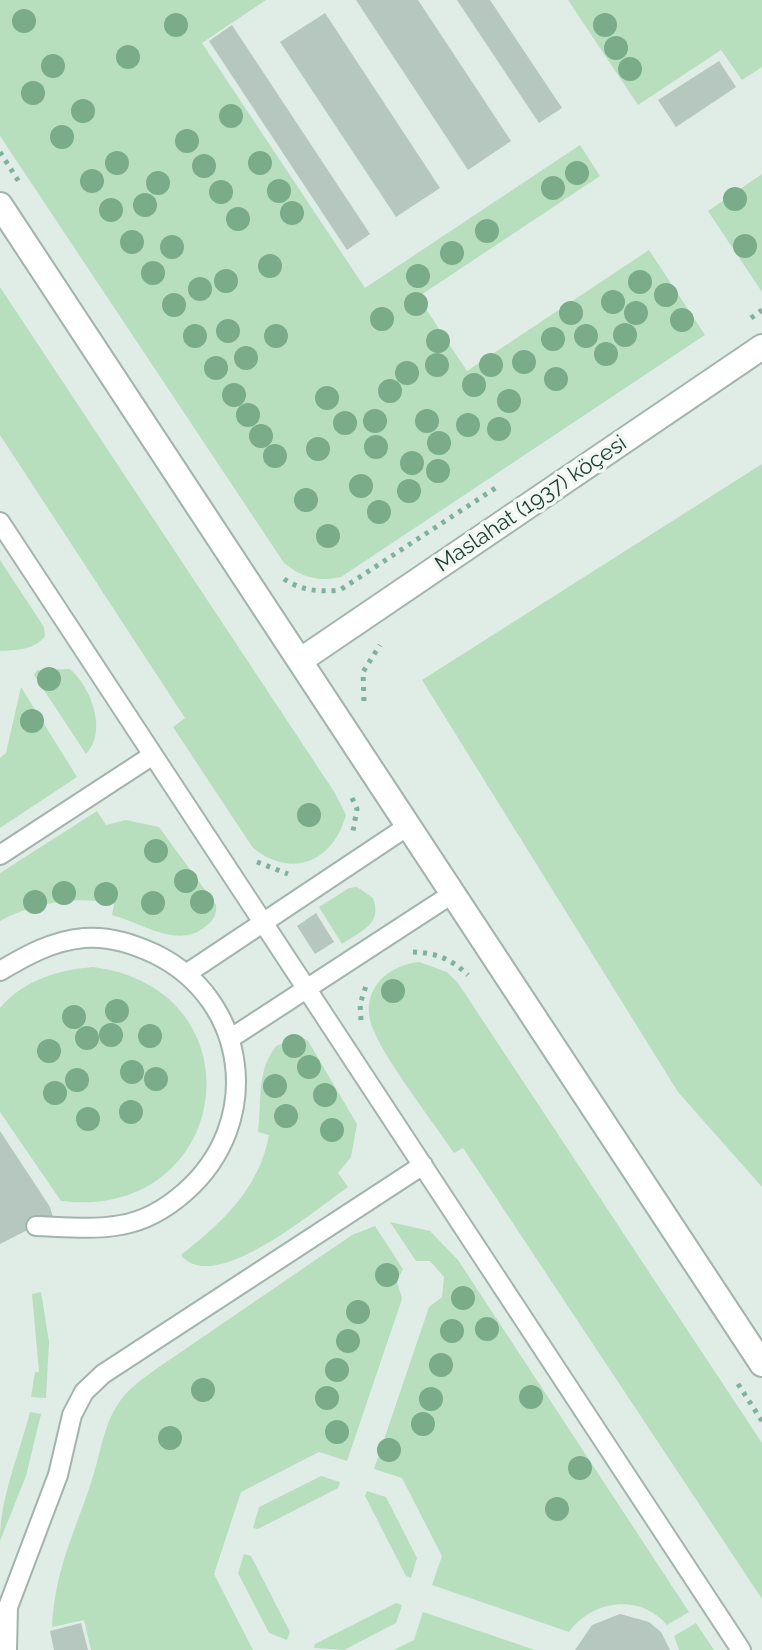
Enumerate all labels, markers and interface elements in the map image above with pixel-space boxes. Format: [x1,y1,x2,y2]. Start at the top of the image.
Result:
street label: Maslahat (1937) köçesi [430,430,632,578]

